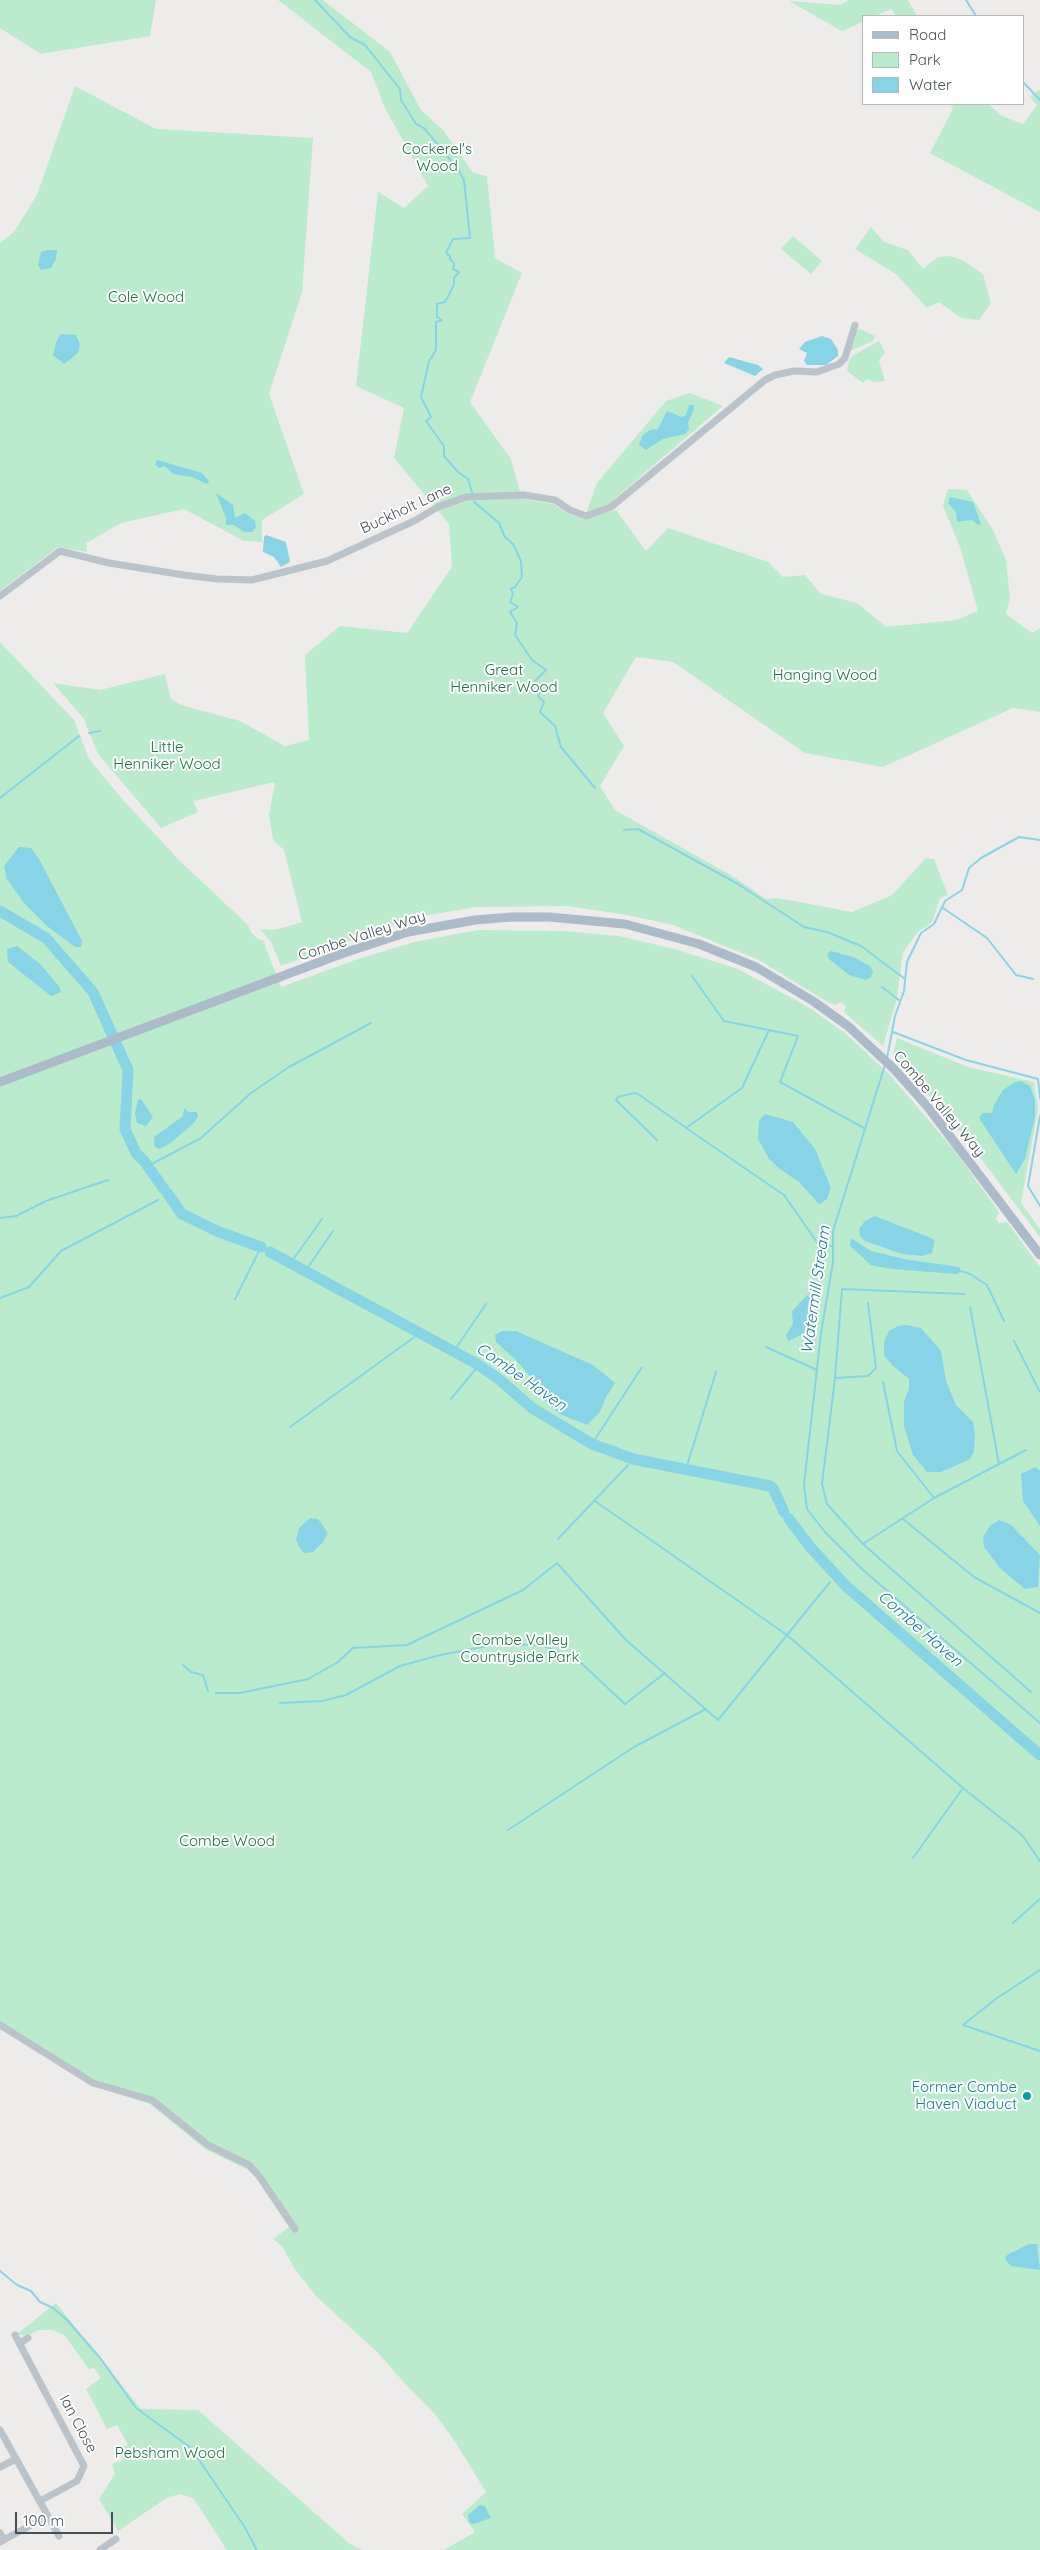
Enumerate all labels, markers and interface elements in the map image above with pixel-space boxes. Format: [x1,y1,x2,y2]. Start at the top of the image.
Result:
legend [862,15,1025,105]
text: Road [909,25,946,44]
text: Park [909,50,941,69]
text: Water [909,75,952,94]
park label: Cockerel's Wood [402,140,472,175]
park label: Cole Wood [108,288,184,306]
street label: Buckholt Lane [358,480,454,538]
park label: Great Henniker Wood [450,661,558,696]
park label: Hanging Wood [773,666,877,684]
park label: Little Henniker Wood [113,738,221,773]
street label: Combe Valley Way [296,907,428,965]
street label: Combe Valley Way [889,1047,989,1161]
water label: Watermill Stream [798,1225,834,1355]
water label: Combe Haven [472,1339,570,1415]
water label: Combe Haven [874,1587,966,1671]
park label: Combe Valley Countryside Park [461,1631,579,1666]
park label: Combe Wood [179,1832,275,1850]
place label: Former Combe Haven Viaduct [912,2078,1017,2113]
marker: Former Combe Haven Viaduct [1021,2090,1033,2102]
street label: Ian Close [55,2392,101,2456]
park label: Pebsham Wood [115,2444,225,2462]
scale bar [18,2502,115,2534]
text: 100 m [23,2511,64,2530]

